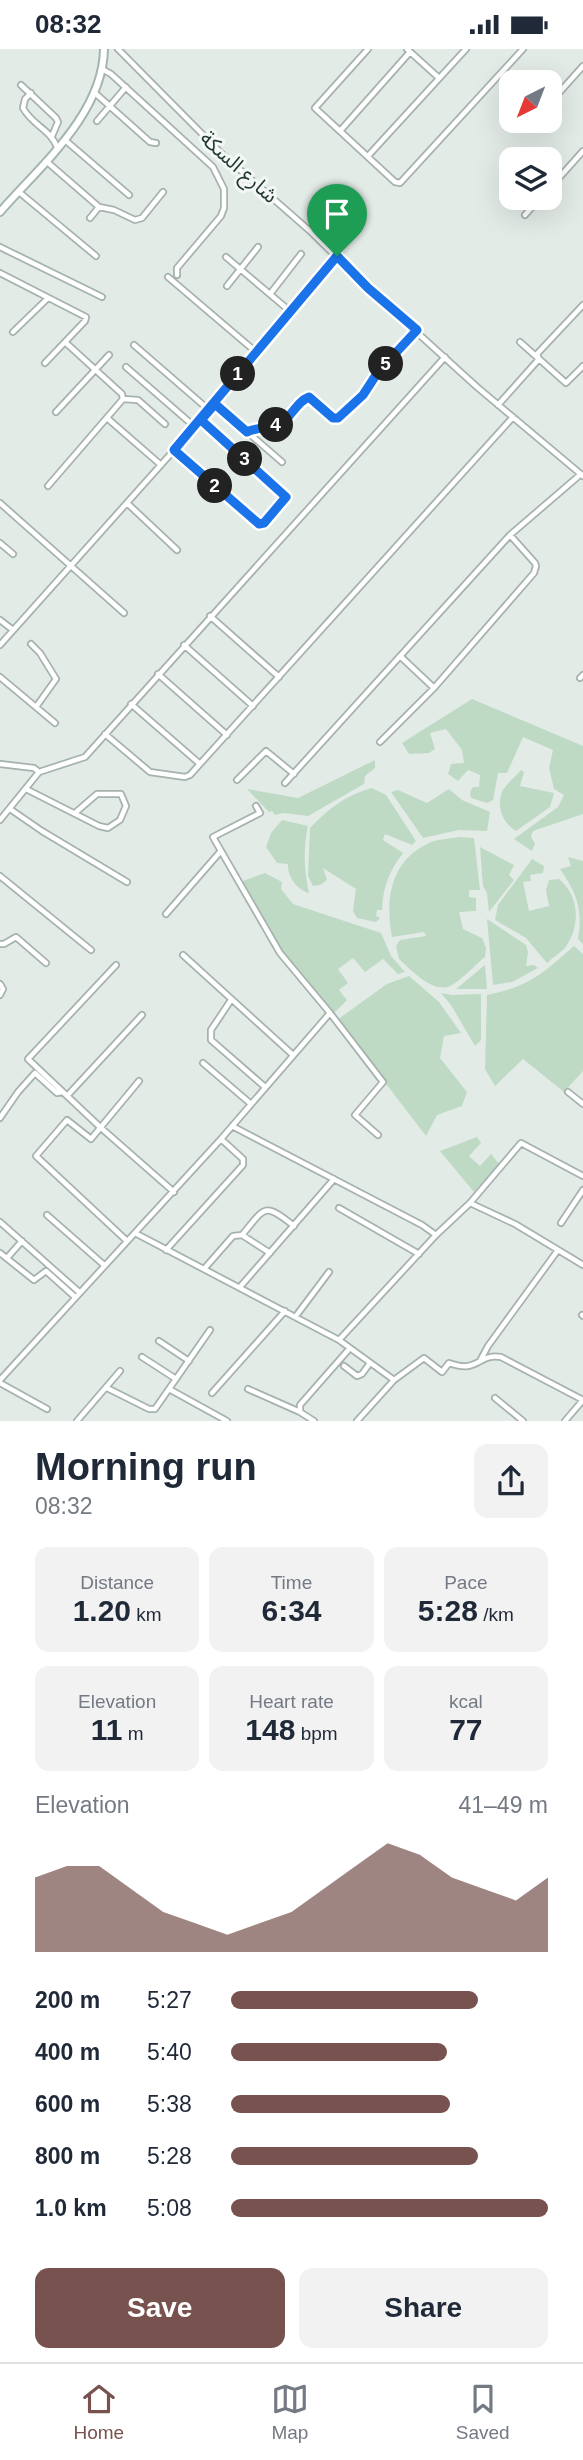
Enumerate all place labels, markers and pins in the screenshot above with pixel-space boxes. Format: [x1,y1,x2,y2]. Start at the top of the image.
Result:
pin [307,184,367,256]
pin: 5 [368,347,404,381]
pin: 1 [220,357,256,391]
pin: 4 [258,407,294,443]
pin: 3 [228,441,262,477]
pin: 2 [198,469,232,503]

